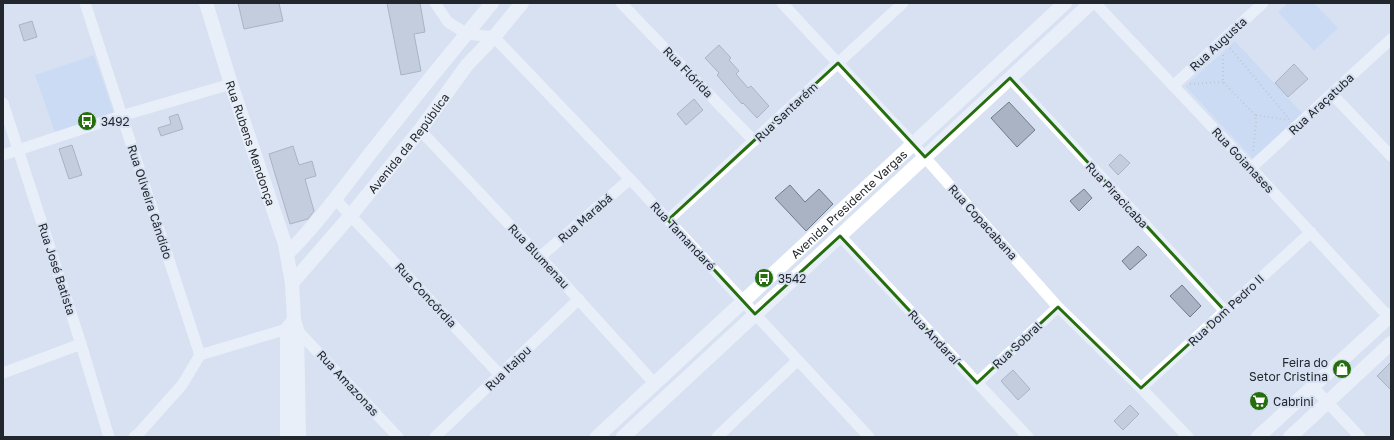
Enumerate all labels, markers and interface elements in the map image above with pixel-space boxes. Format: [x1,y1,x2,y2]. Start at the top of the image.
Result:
street label: Rua Augusta [1186,14,1250,74]
street label: Rua Flórida [660,43,716,101]
street label: Rua Araçatuba [1285,70,1357,138]
street label: Rua Rubens Mendonça [223,78,279,208]
street label: Rua Santarém [751,79,821,145]
street label: Avenida da República [364,90,452,196]
bus stop icon: 3492 [76,110,98,132]
place label: 3492 [101,114,130,129]
street label: Rua Goianases [1209,124,1277,196]
street label: Rua Oliveira Cândido [124,143,176,261]
street label: Avenida Presidente Vargas [787,146,910,261]
street label: Rua Piracicaba [1083,159,1151,231]
street label: Rua Copacabana [945,181,1021,263]
street label: Rua Marabá [555,190,615,246]
street label: Rua Tamandaré [647,198,719,274]
street label: Rua Blumenau [505,220,573,292]
street label: Rua José Batista [35,221,79,317]
street label: Rua Concórdia [392,259,460,331]
bus stop icon: 3542 [753,267,775,289]
place label: 3542 [778,271,806,286]
street label: Rua Dom Pedro II [1185,271,1267,349]
street label: Rua Andaraí [905,307,964,368]
street label: Rua Sobral [989,318,1045,372]
street label: Rua Itaipu [482,342,534,394]
street label: Rua Amazonas [314,347,382,419]
place label: Feira do Setor Cristina [1249,355,1328,384]
shop icon: Feira do Setor Cristina [1331,358,1353,380]
supermarket icon: Cabrini [1248,390,1270,412]
place label: Cabrini [1273,394,1314,409]

